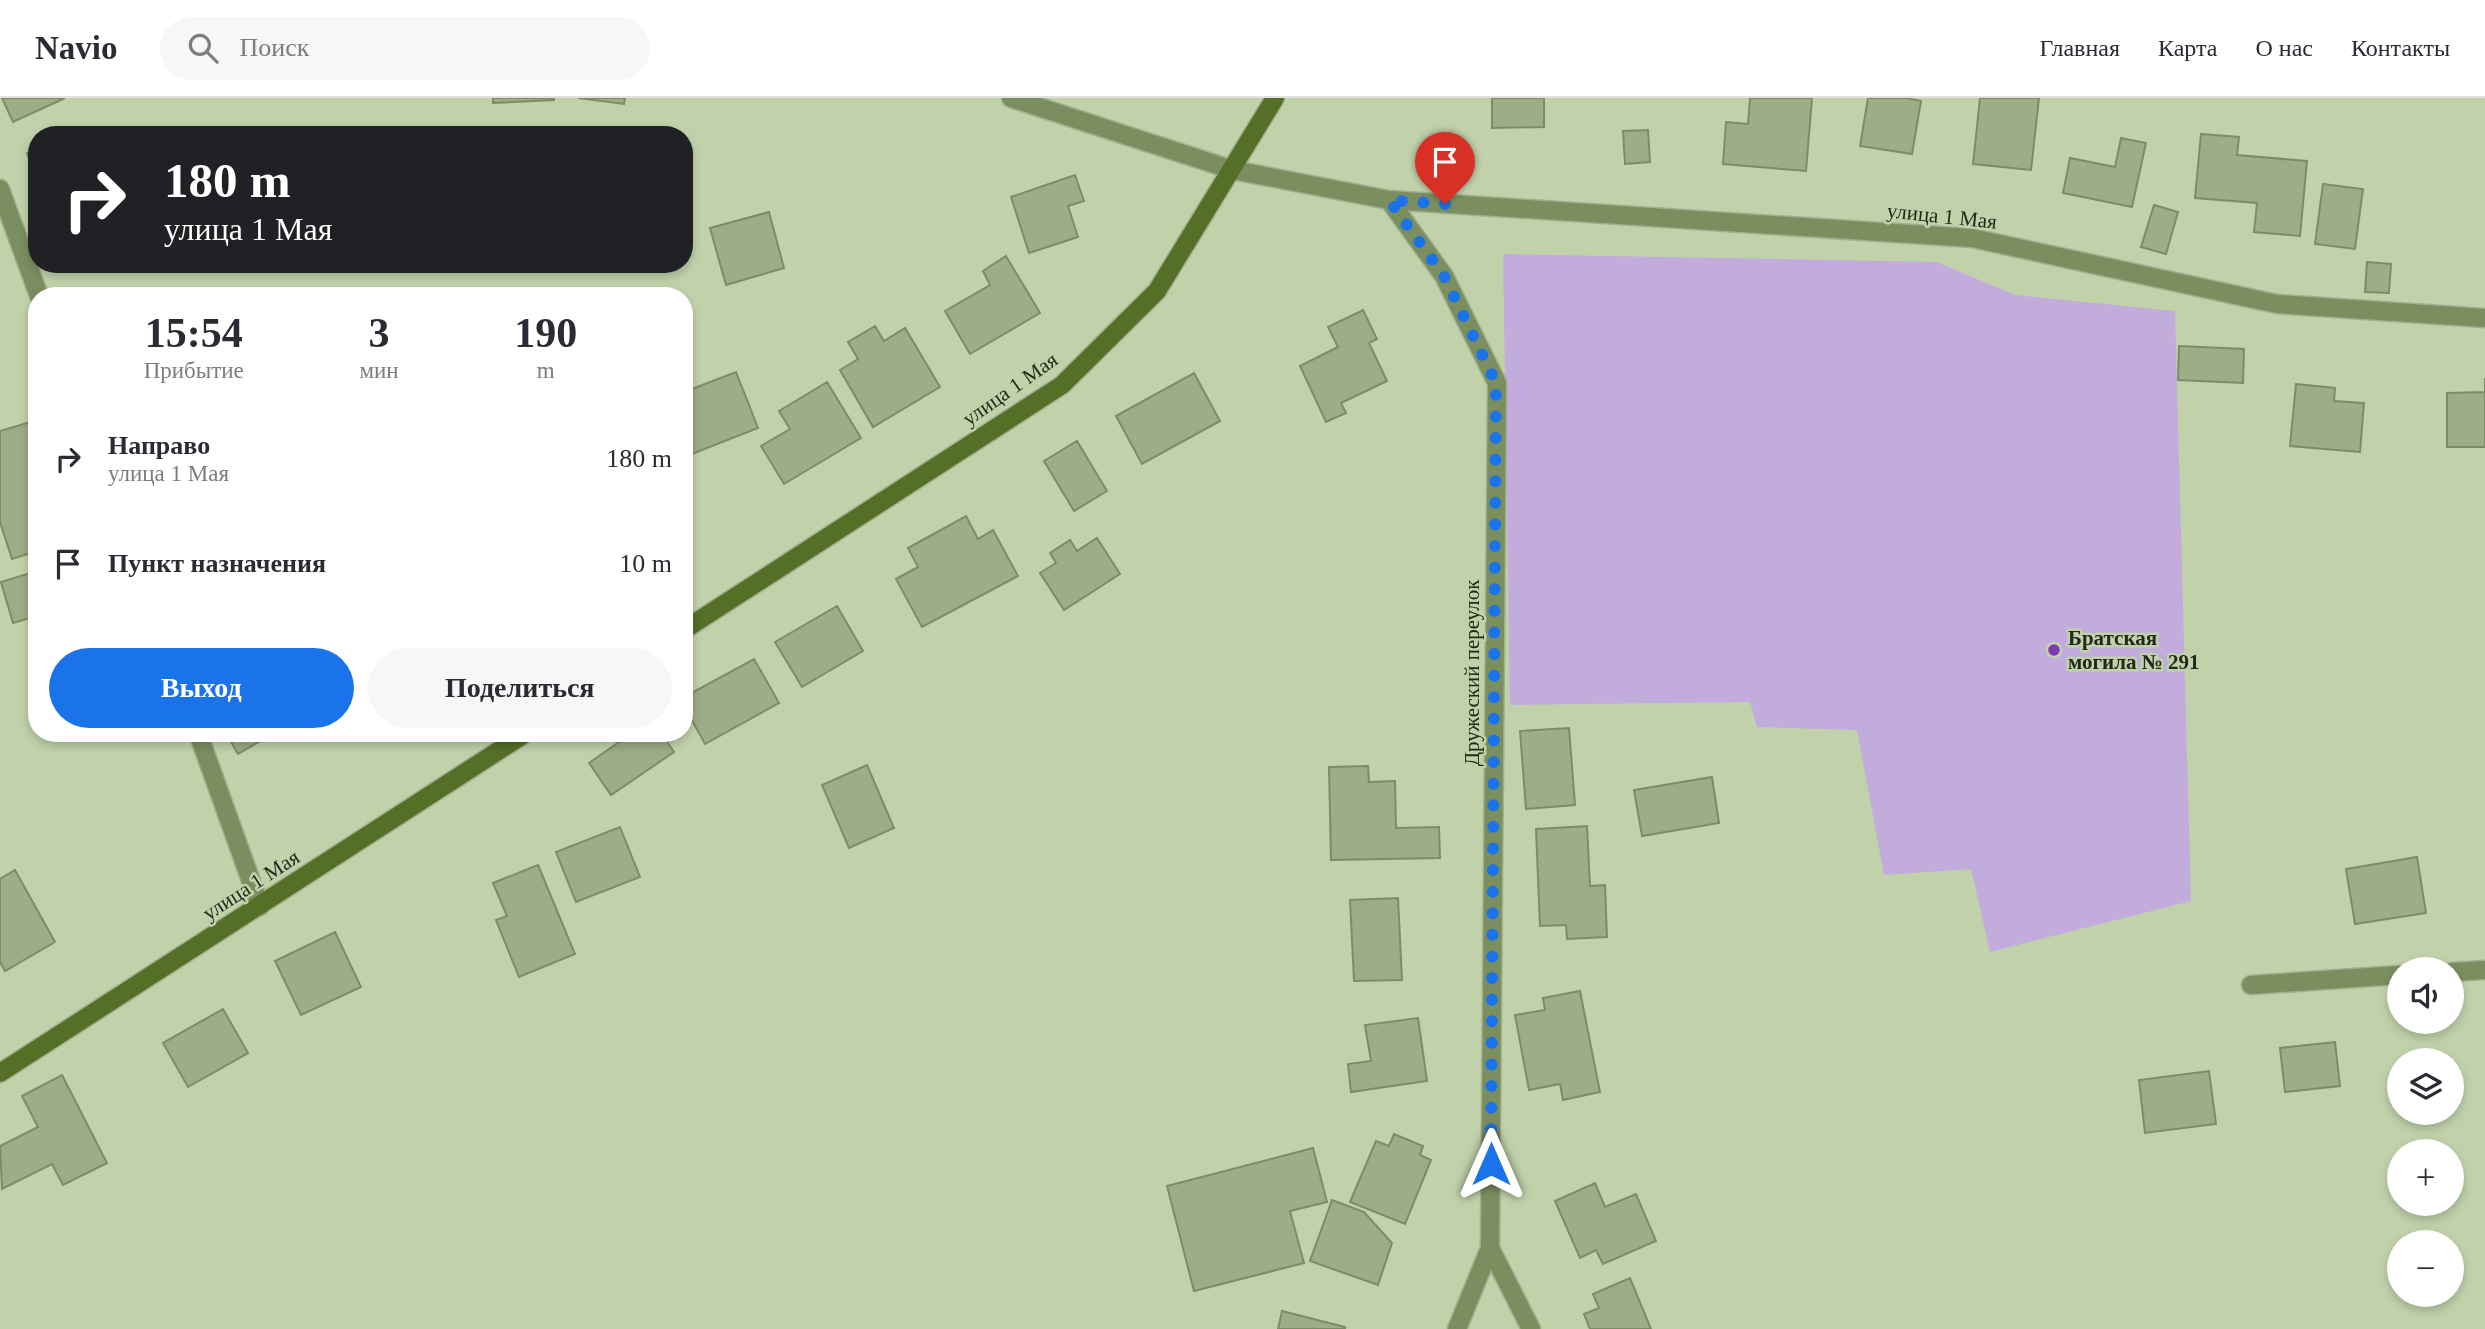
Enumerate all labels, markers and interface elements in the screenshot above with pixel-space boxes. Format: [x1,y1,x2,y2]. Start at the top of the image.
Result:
search box [160,17,650,80]
icon: search [184,29,222,67]
text: Navio [35,30,118,66]
text: Поиск [240,33,309,62]
text: Главная [2039,35,2120,61]
text: Карта [2158,35,2217,61]
text: О нас [2255,35,2313,61]
text: Контакты [2351,35,2450,61]
pin [1415,132,1475,204]
icon: arrive [1426,143,1464,181]
text: 180 m [164,153,291,208]
icon: right [49,154,140,245]
street label: улица 1 Мая [1886,198,1999,234]
text: улица 1 Мая [164,211,332,247]
text: 15:54 [145,310,243,356]
text: 3 [369,310,390,356]
text: 190 [514,310,577,356]
street label: улица 1 Мая [958,347,1062,431]
text: Прибытие [144,358,244,383]
text: мин [359,358,399,383]
text: m [537,358,555,383]
text: Направо [108,431,210,460]
icon: right [49,440,87,478]
text: 180 m [606,444,672,473]
text: улица 1 Мая [108,461,229,486]
icon: arrive [49,545,87,583]
text: Пункт назначения [108,549,326,578]
text: 10 m [619,549,672,578]
street label: Дружеский переулок [1460,579,1484,766]
place label: Братская могила № 291 [2068,626,2200,674]
marker: Братская могила № 291 [2046,642,2062,658]
button: Выход [49,648,354,728]
button: Поделиться [368,648,672,728]
street label: улица 1 Мая [198,845,304,925]
map controls [2387,957,2464,1307]
button: sound [2387,957,2464,1034]
button: layers [2387,1048,2464,1125]
position arrow [1454,1127,1528,1201]
button: + [2387,1139,2464,1216]
button: − [2387,1230,2464,1307]

